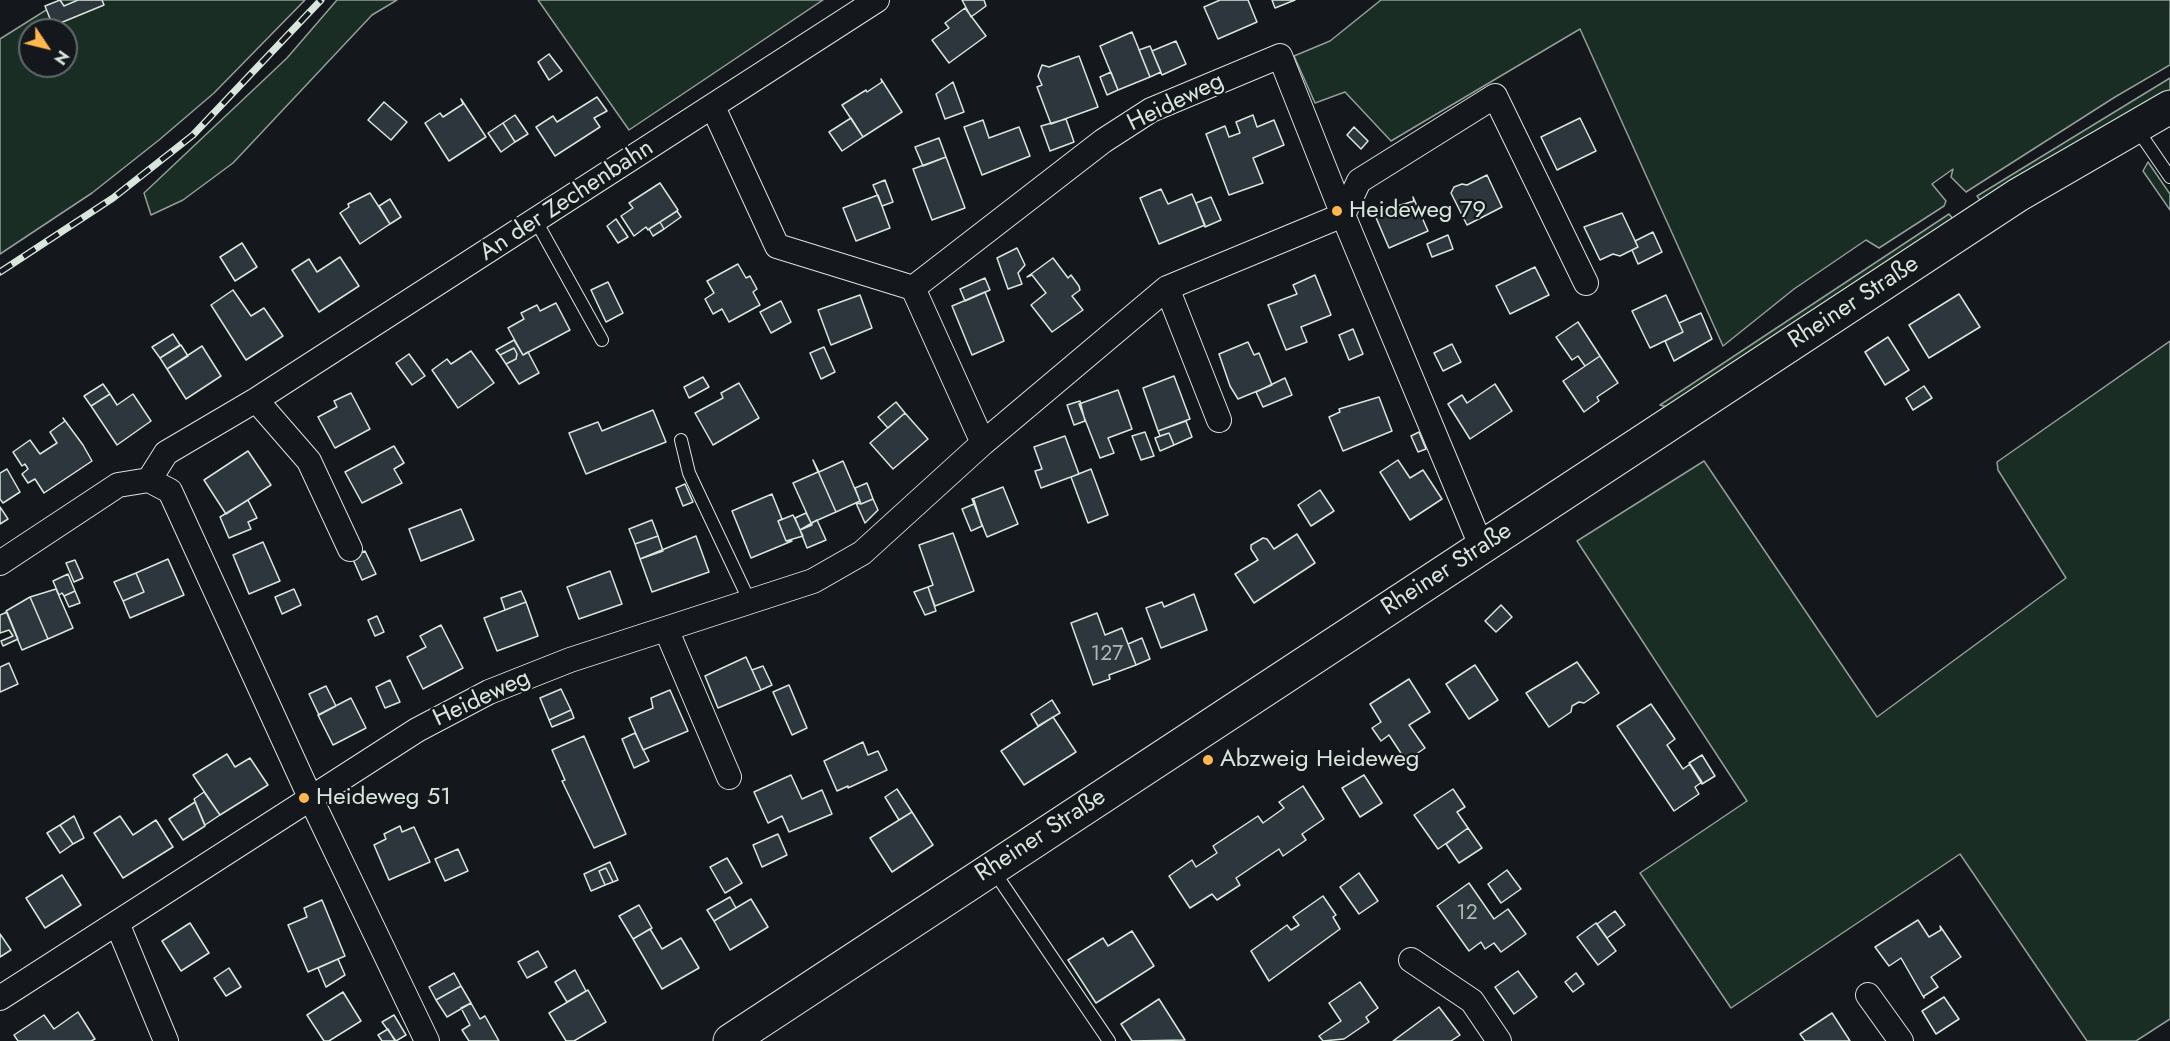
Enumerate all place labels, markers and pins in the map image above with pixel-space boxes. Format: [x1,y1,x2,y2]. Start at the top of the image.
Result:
place label: Heideweg 79 [1349,197,1486,225]
marker: Heideweg 79 [1330,204,1344,218]
place label: Abzweig Heideweg [1220,746,1419,774]
marker: Abzweig Heideweg [1201,753,1215,767]
place label: Heideweg 51 [316,784,451,812]
marker: Heideweg 51 [297,791,311,805]

